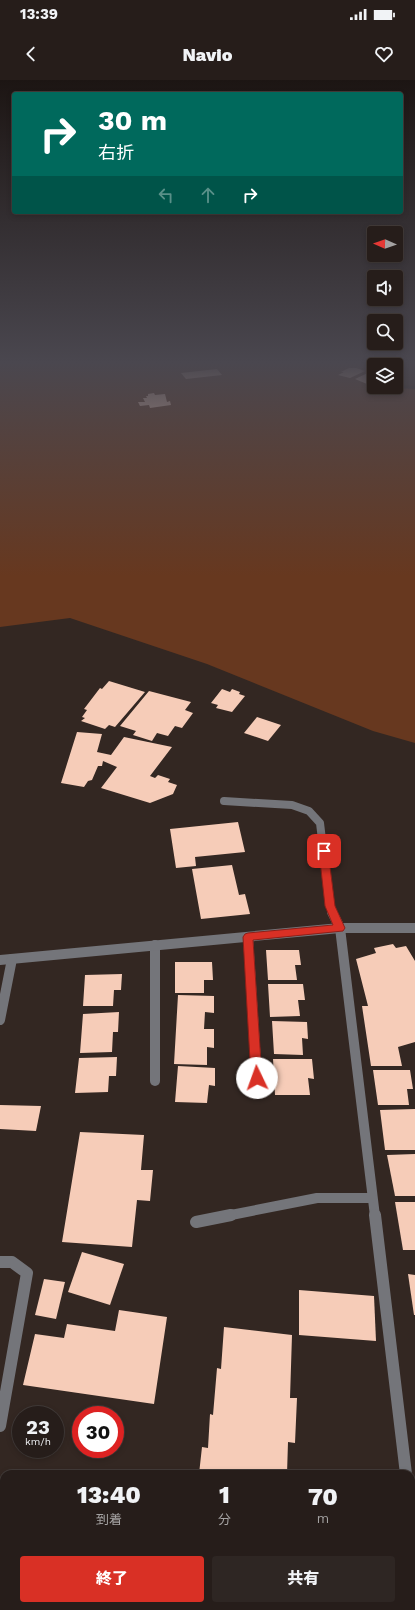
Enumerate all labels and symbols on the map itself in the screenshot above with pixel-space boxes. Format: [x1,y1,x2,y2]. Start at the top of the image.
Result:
north arrow [367,226,403,262]
pin [307,834,341,868]
position arrow [236,1057,278,1099]
speed limit sign: 30 [72,1406,124,1458]

